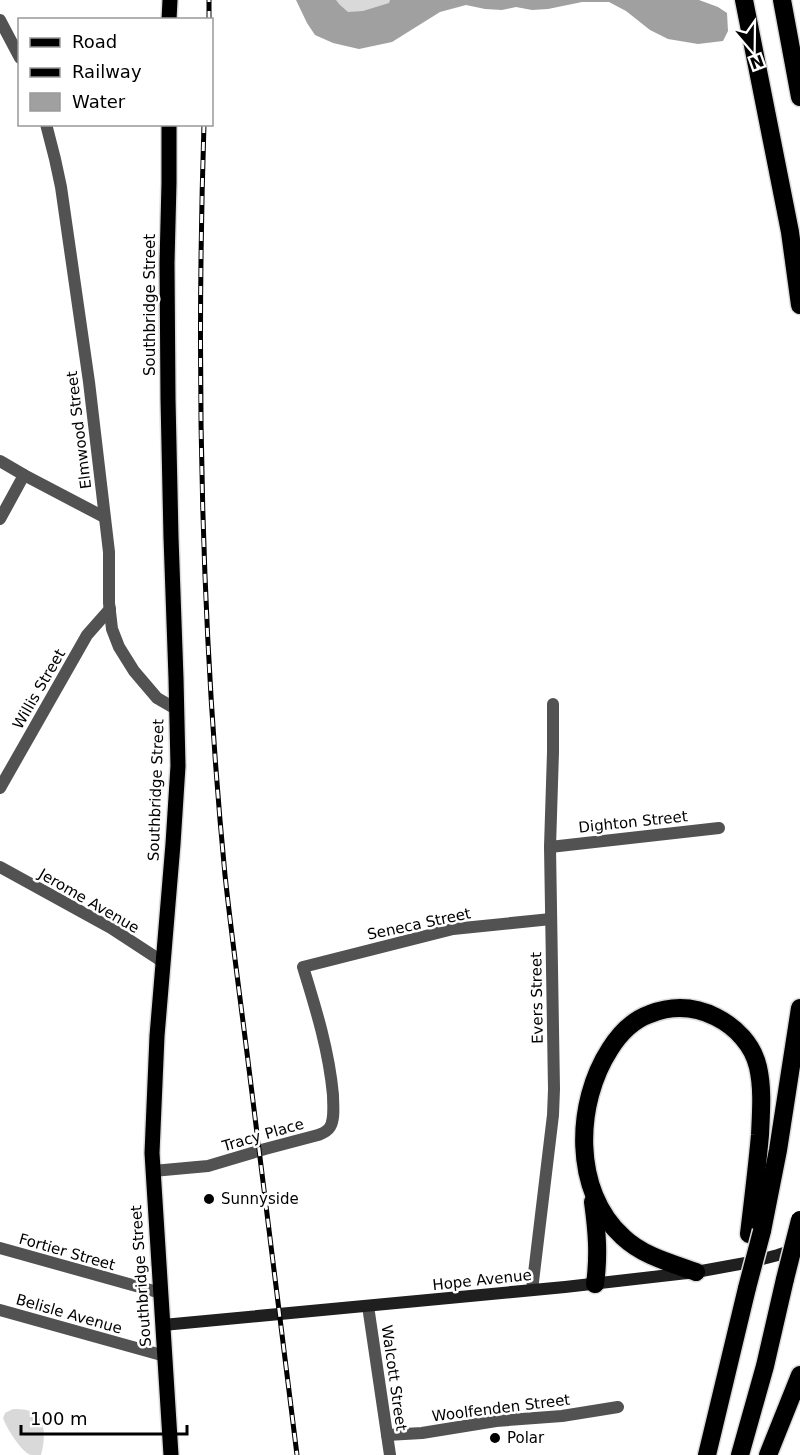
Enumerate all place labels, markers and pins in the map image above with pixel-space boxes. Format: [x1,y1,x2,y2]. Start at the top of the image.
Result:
place label: Sunnyside [221,1190,299,1208]
marker: Sunnyside [202,1192,216,1206]
place label: Polar [507,1429,545,1447]
marker: Polar [488,1431,502,1445]

